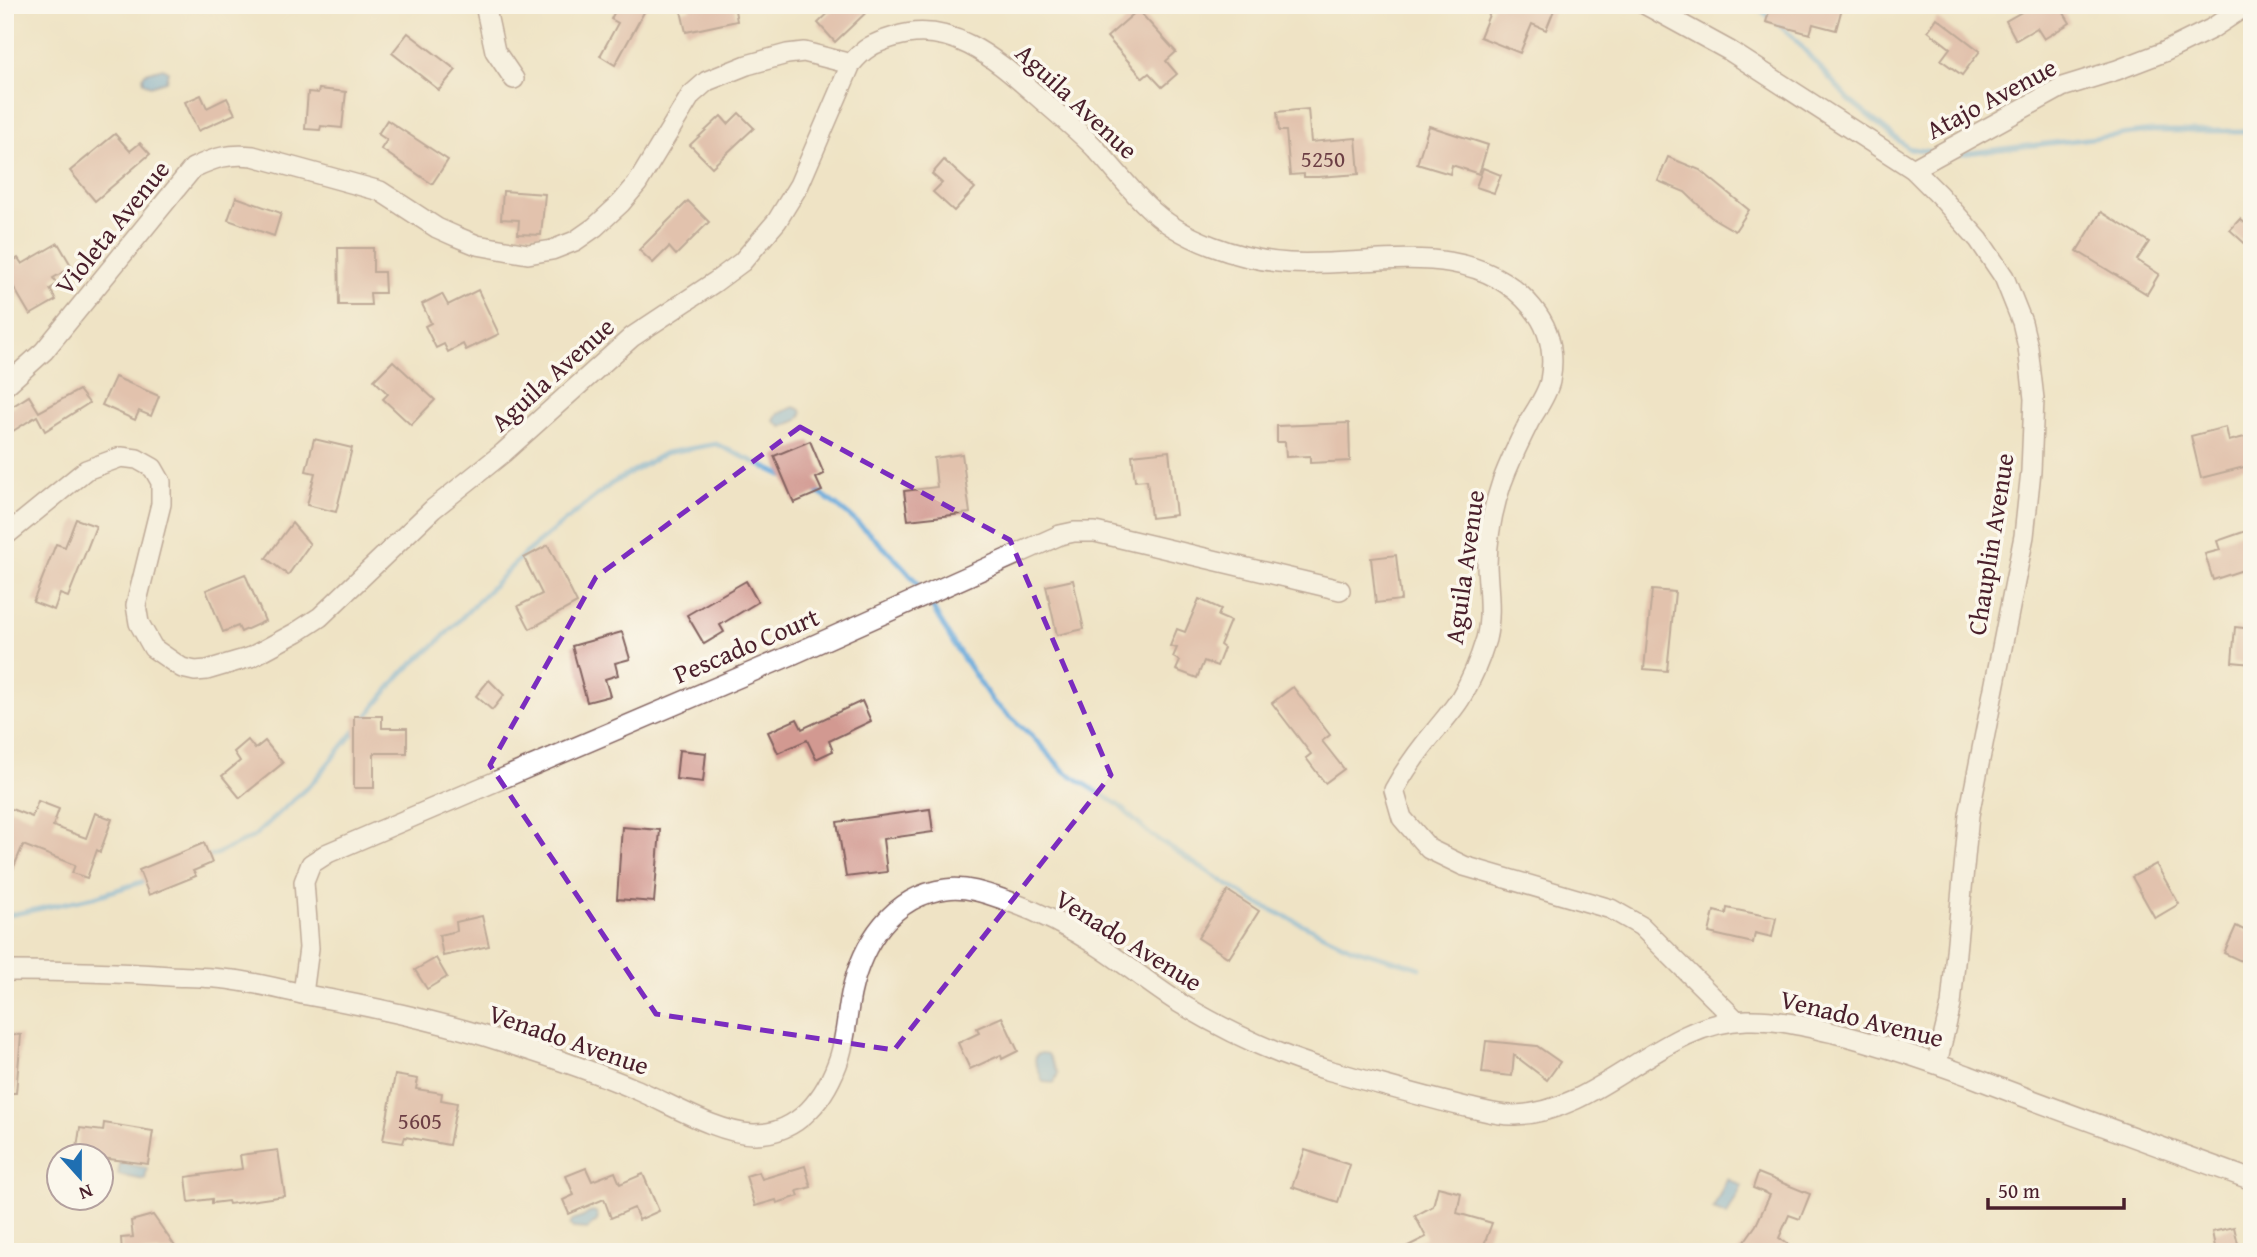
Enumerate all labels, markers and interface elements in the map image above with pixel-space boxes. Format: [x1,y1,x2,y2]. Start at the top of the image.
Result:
street label: Aguila Avenue [1007,34,1147,168]
street label: Atajo Avenue [1919,47,2063,149]
house number: 5250 [1301,142,1345,175]
street label: Violeta Avenue [45,151,179,303]
street label: Aguila Avenue [481,308,623,440]
street label: Chauplin Avenue [1956,450,2024,638]
street label: Aguila Avenue [1434,487,1494,647]
street label: Pescado Court [667,597,825,693]
street label: Venado Avenue [1048,879,1210,1001]
street label: Venado Avenue [1776,979,1948,1057]
street label: Venado Avenue [484,993,654,1085]
house number: 5605 [398,1104,442,1137]
north arrow [46,1142,116,1212]
scale bar [1988,1166,2124,1210]
text: 50 m [1998,1175,2040,1206]
text: N [75,1178,97,1208]

